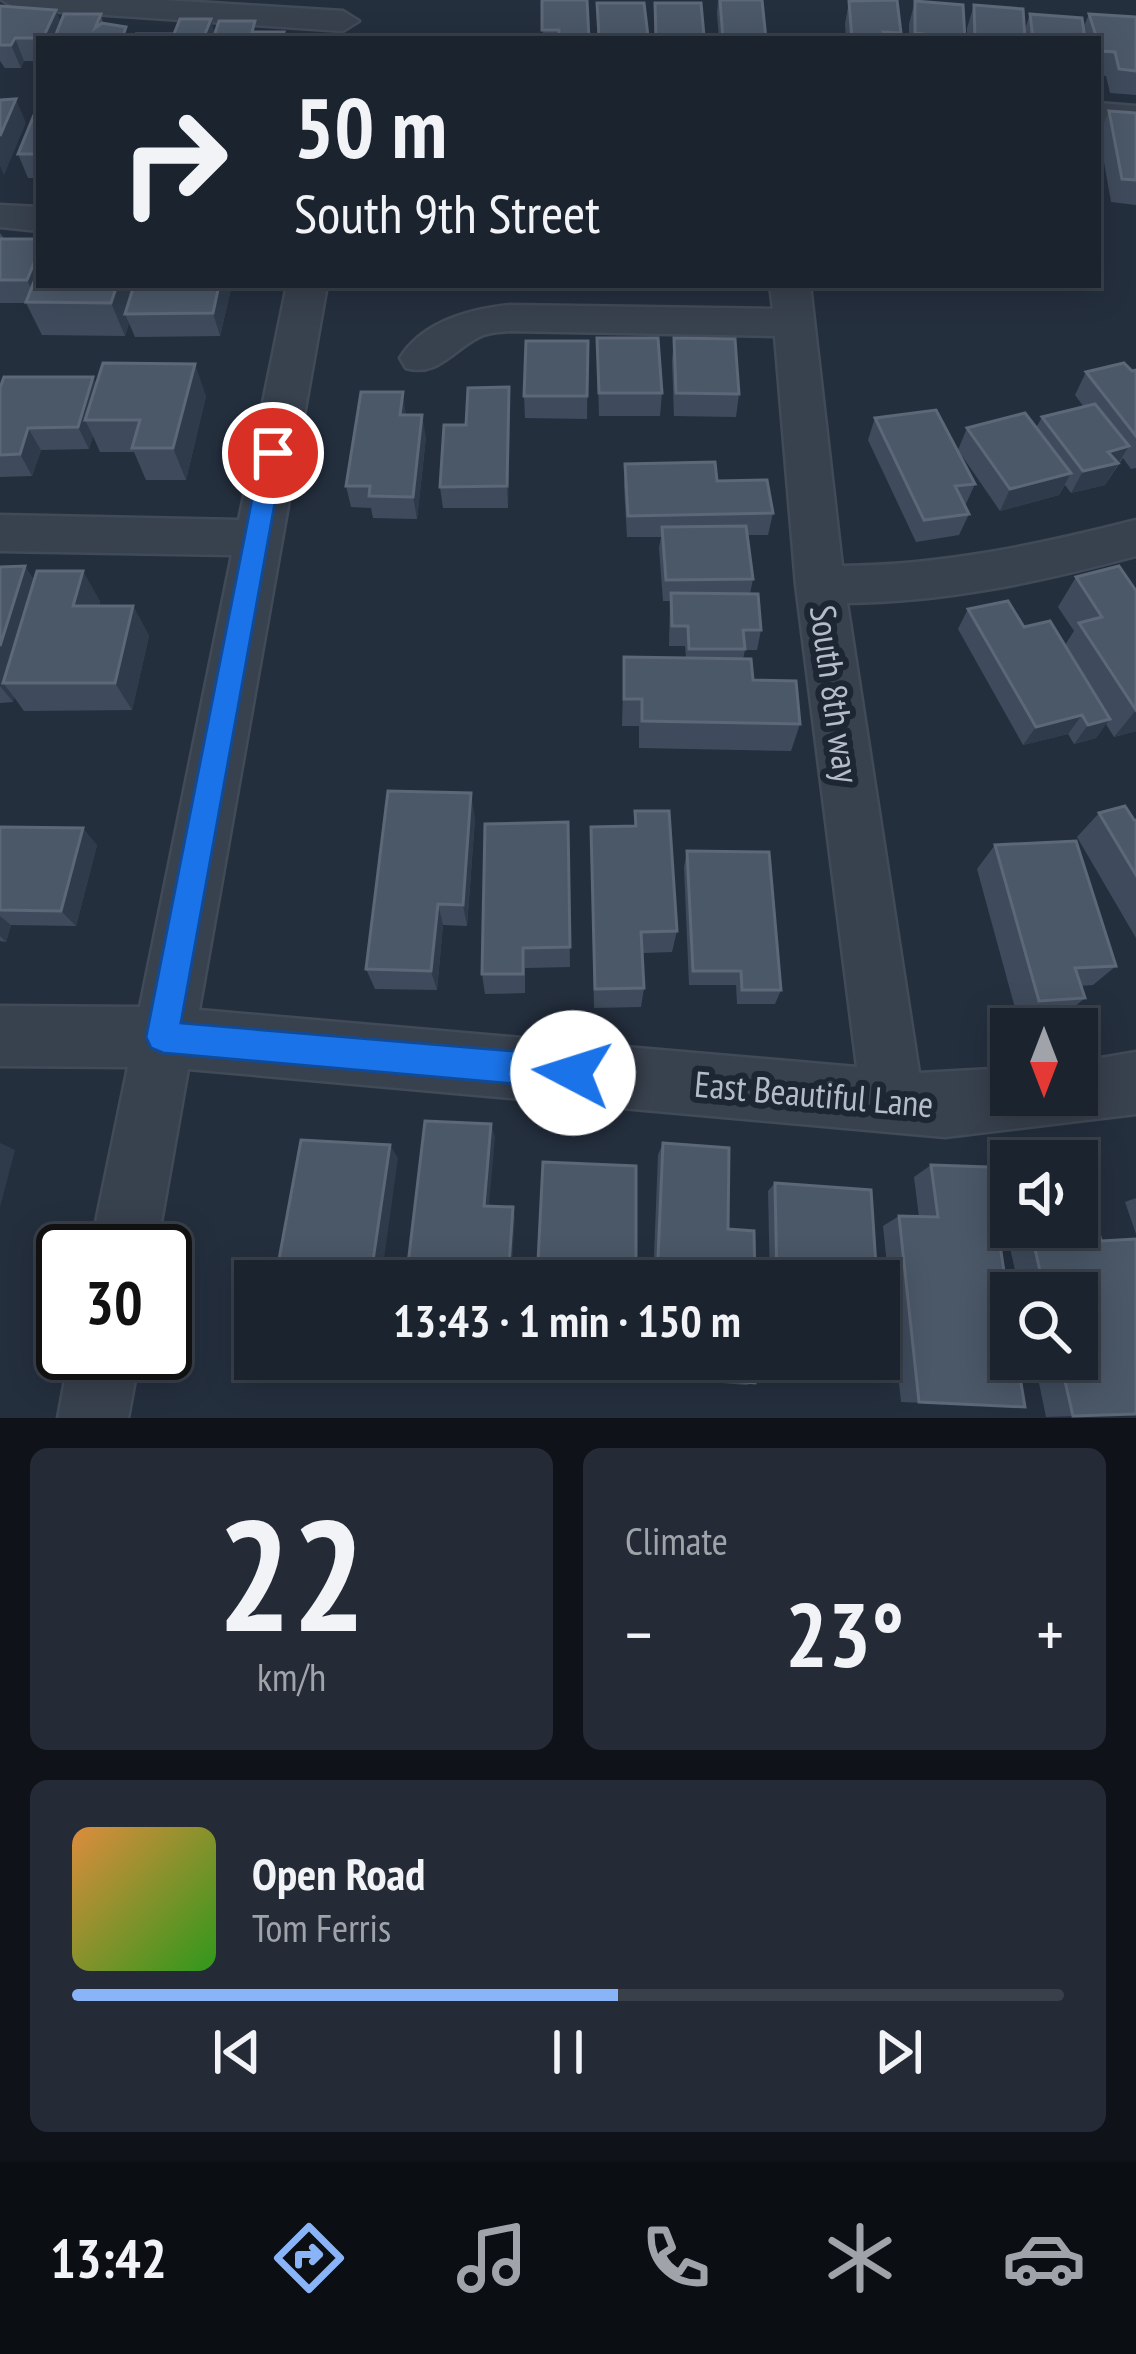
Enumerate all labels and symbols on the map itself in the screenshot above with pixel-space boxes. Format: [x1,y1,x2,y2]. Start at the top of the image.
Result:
pin [222,402,324,504]
street label: South 8th way [800,602,871,786]
north arrow [990,1008,1098,1116]
position arrow [510,1010,636,1136]
street label: East Beautiful Lane [693,1060,935,1127]
speed limit sign: 30 [36,1224,192,1380]

